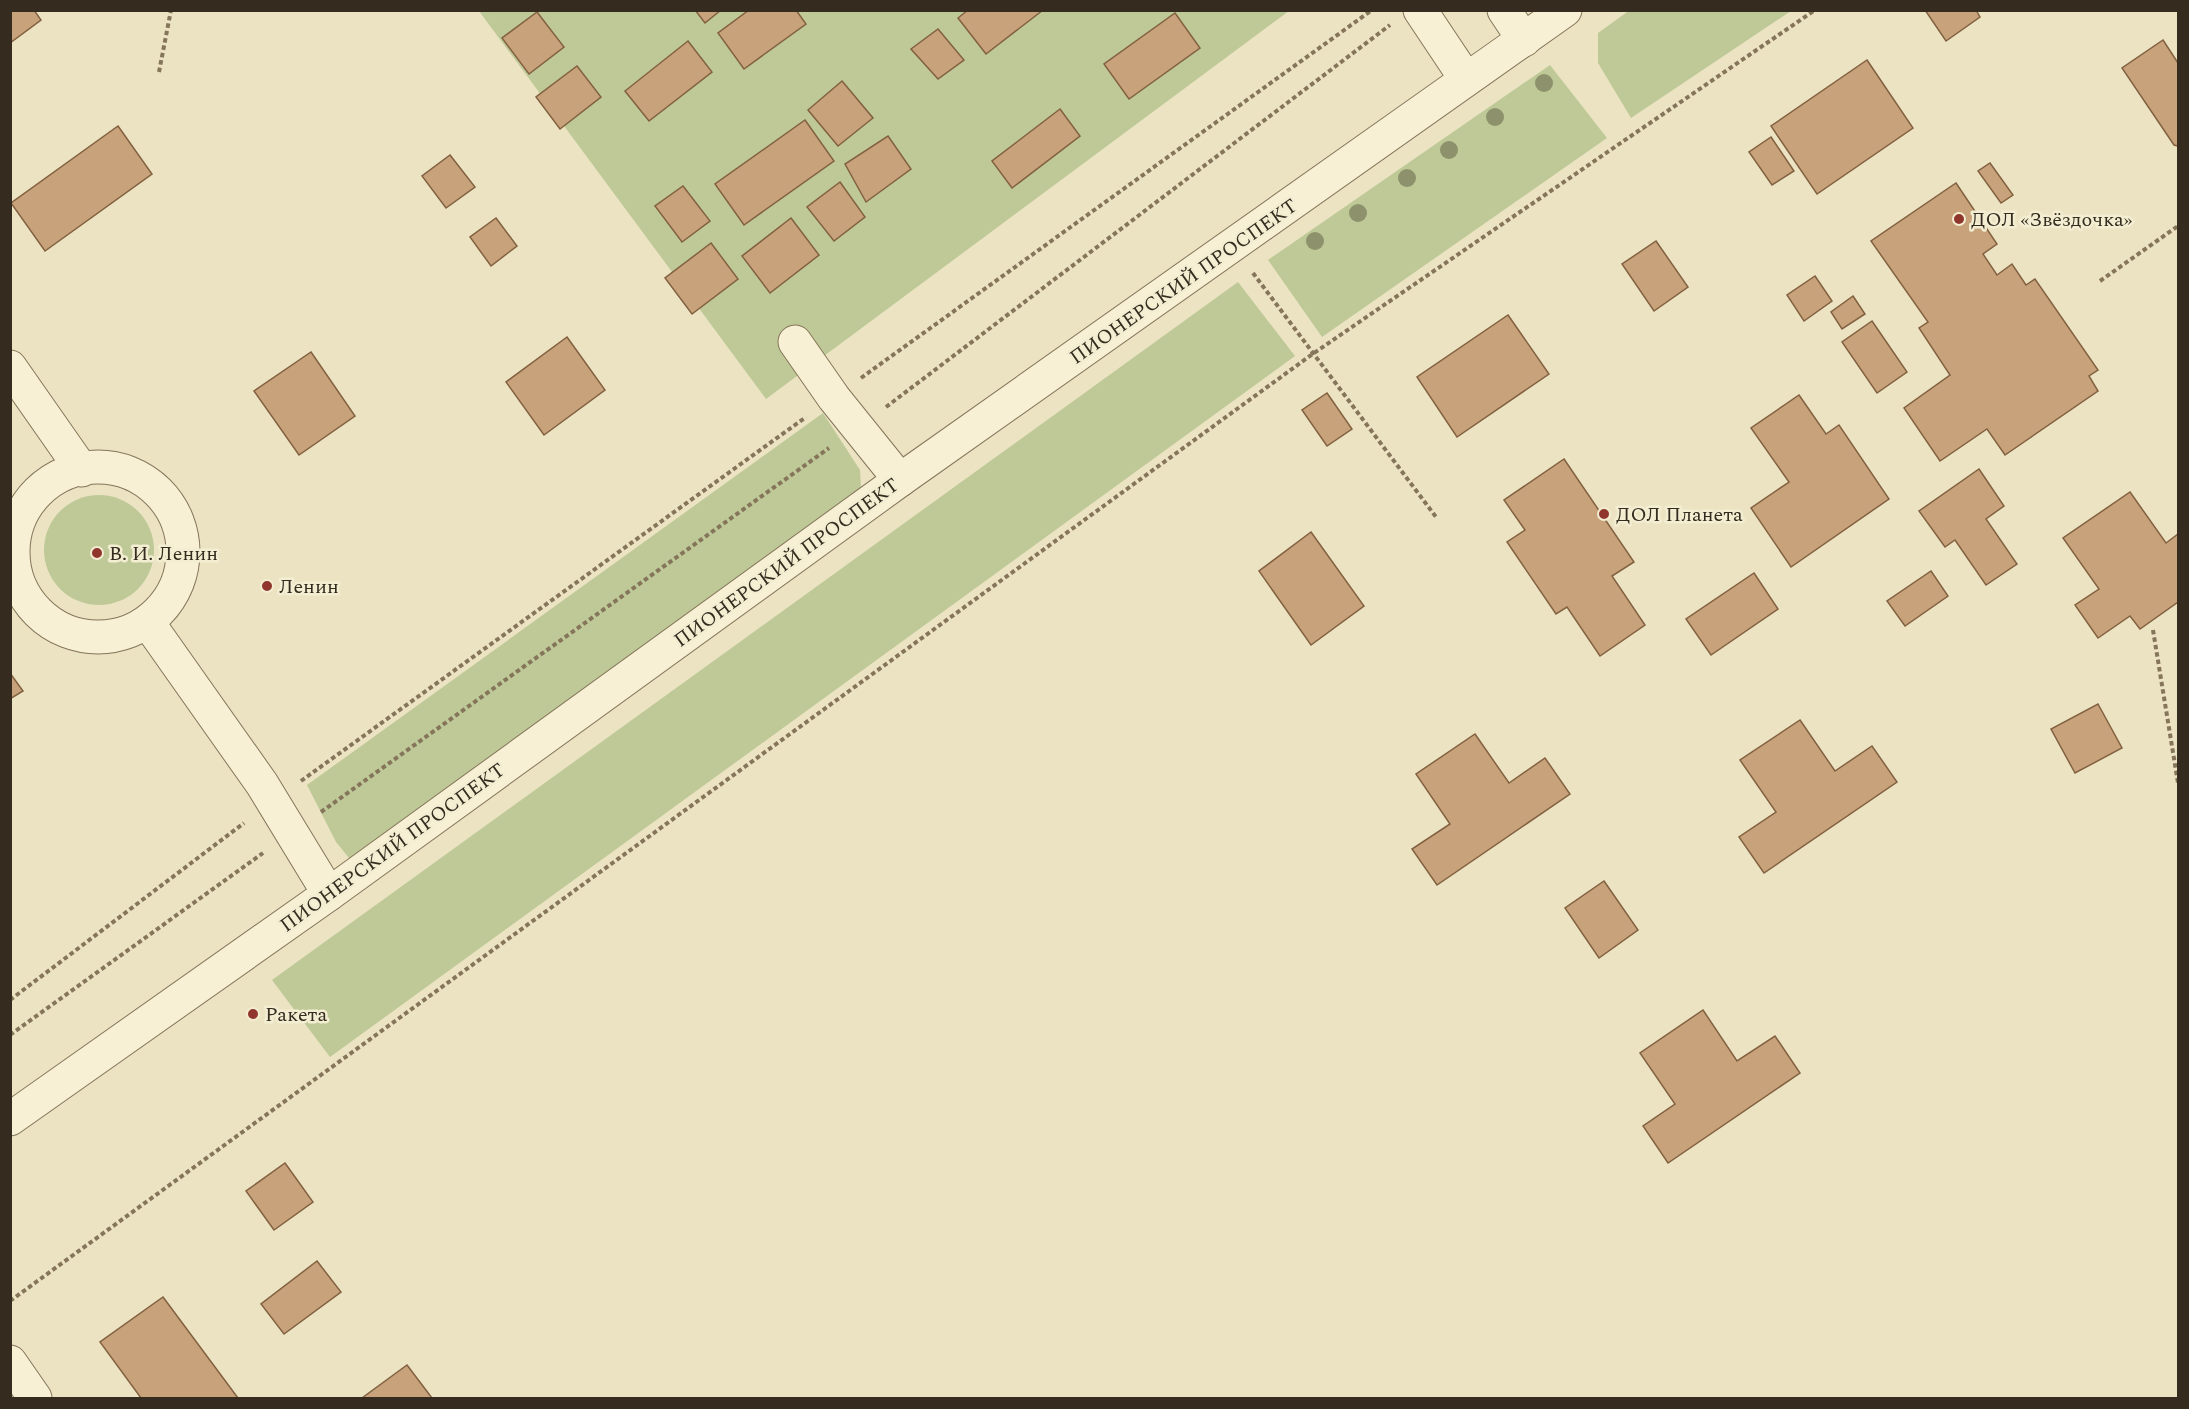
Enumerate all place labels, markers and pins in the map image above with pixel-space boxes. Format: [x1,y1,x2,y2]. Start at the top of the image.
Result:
place label: ДОЛ «Звёздочка» [1971,205,2133,235]
marker: ДОЛ «Звёздочка» [1952,212,1966,226]
place label: ДОЛ Планета [1616,500,1743,530]
marker: ДОЛ Планета [1597,507,1611,521]
place label: В. И. Ленин [109,539,218,569]
marker: В. И. Ленин [90,546,104,560]
place label: Ленин [279,572,339,602]
marker: Ленин [260,579,274,593]
place label: Ракета [265,1000,327,1030]
marker: Ракета [246,1007,260,1021]

